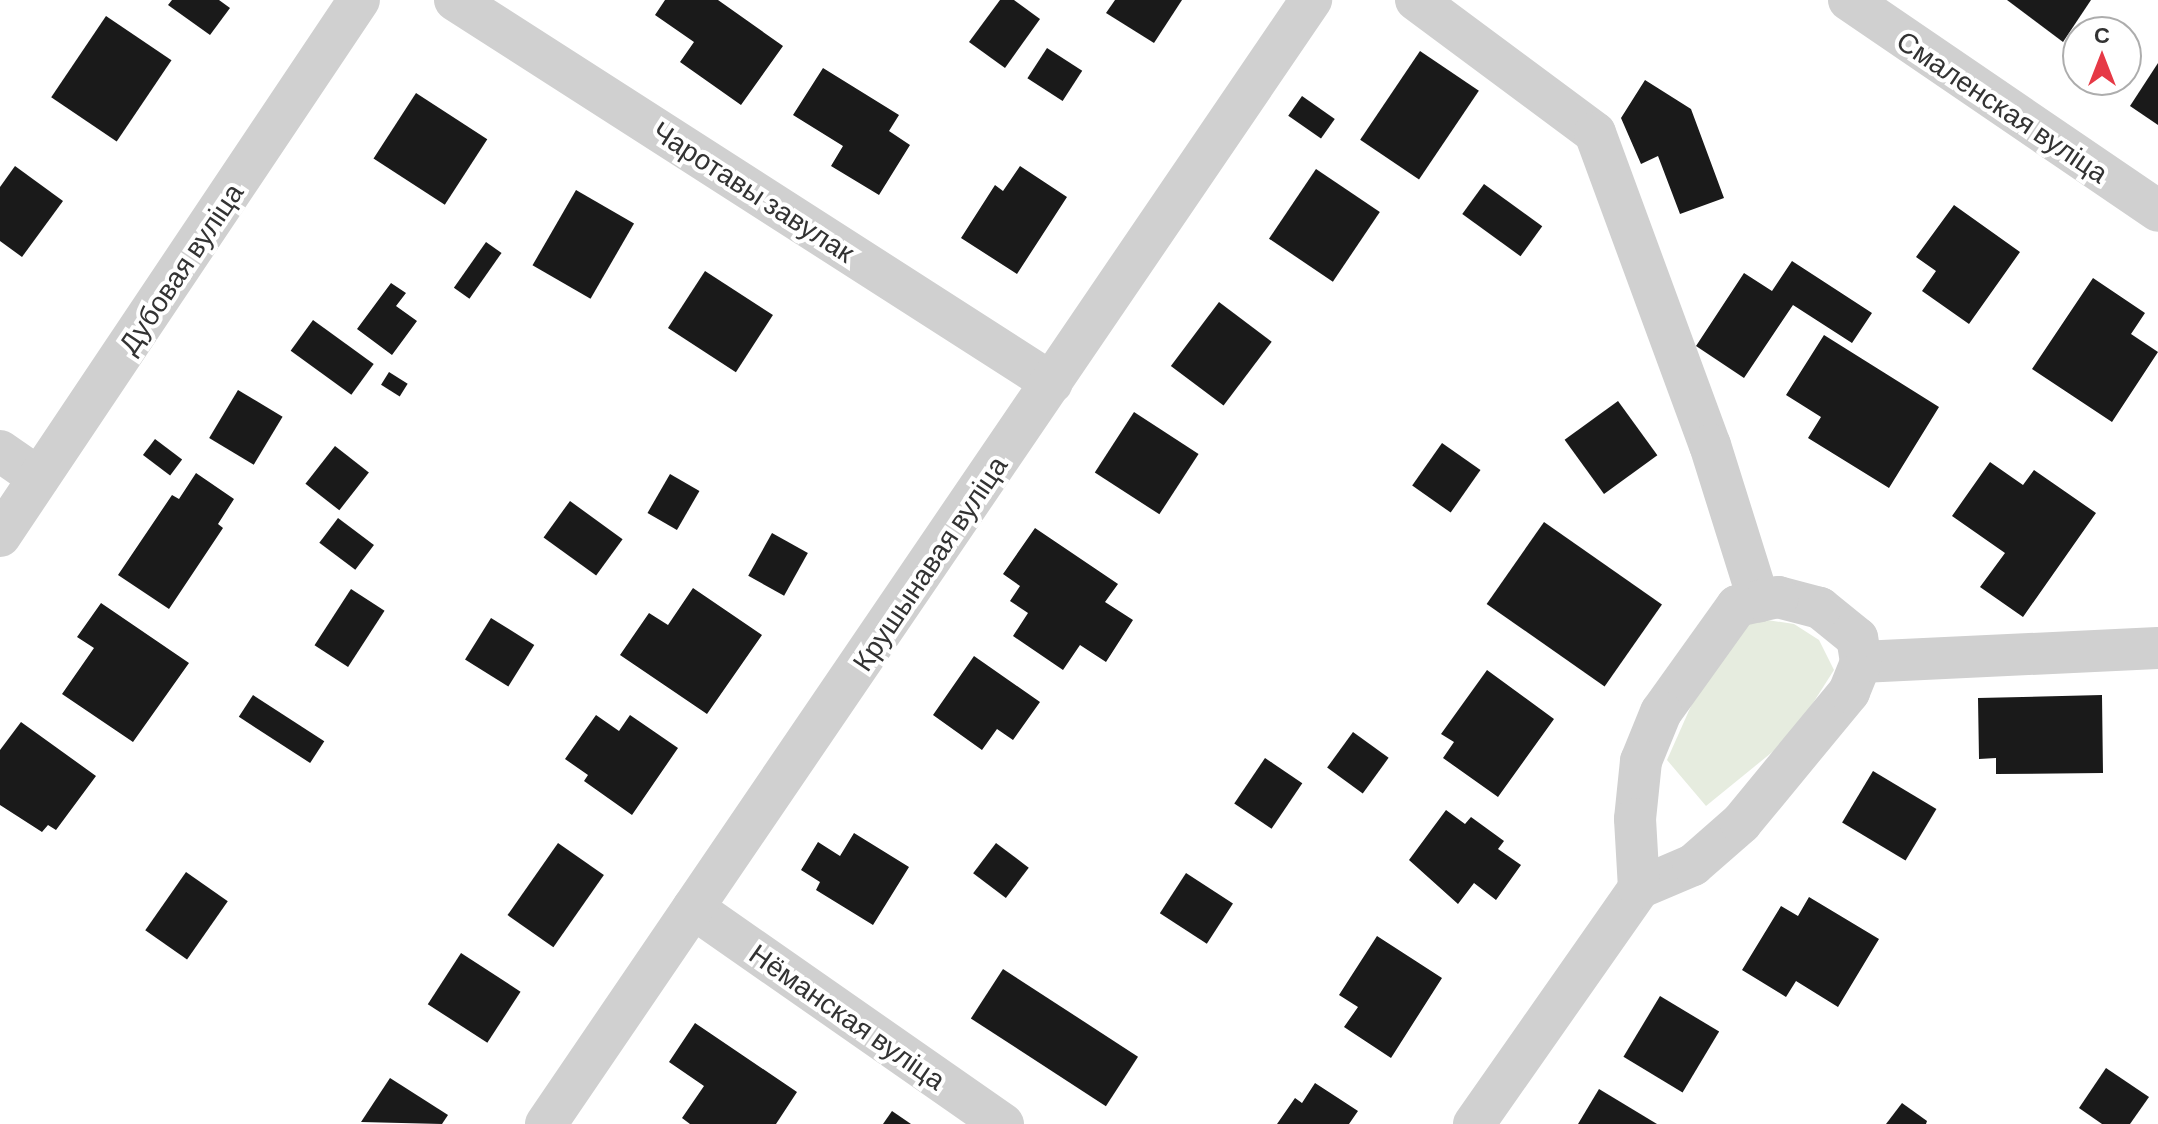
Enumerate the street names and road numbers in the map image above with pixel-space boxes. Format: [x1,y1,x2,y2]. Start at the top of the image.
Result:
street label: Смаленская вуліца [1891,23,2115,189]
street label: Чаротавы завулак [647,113,861,269]
street label: Дубовая вуліца [111,176,249,360]
street label: Крушынавая вуліца [845,449,1013,677]
street label: Нёманская вуліца [744,936,952,1096]

